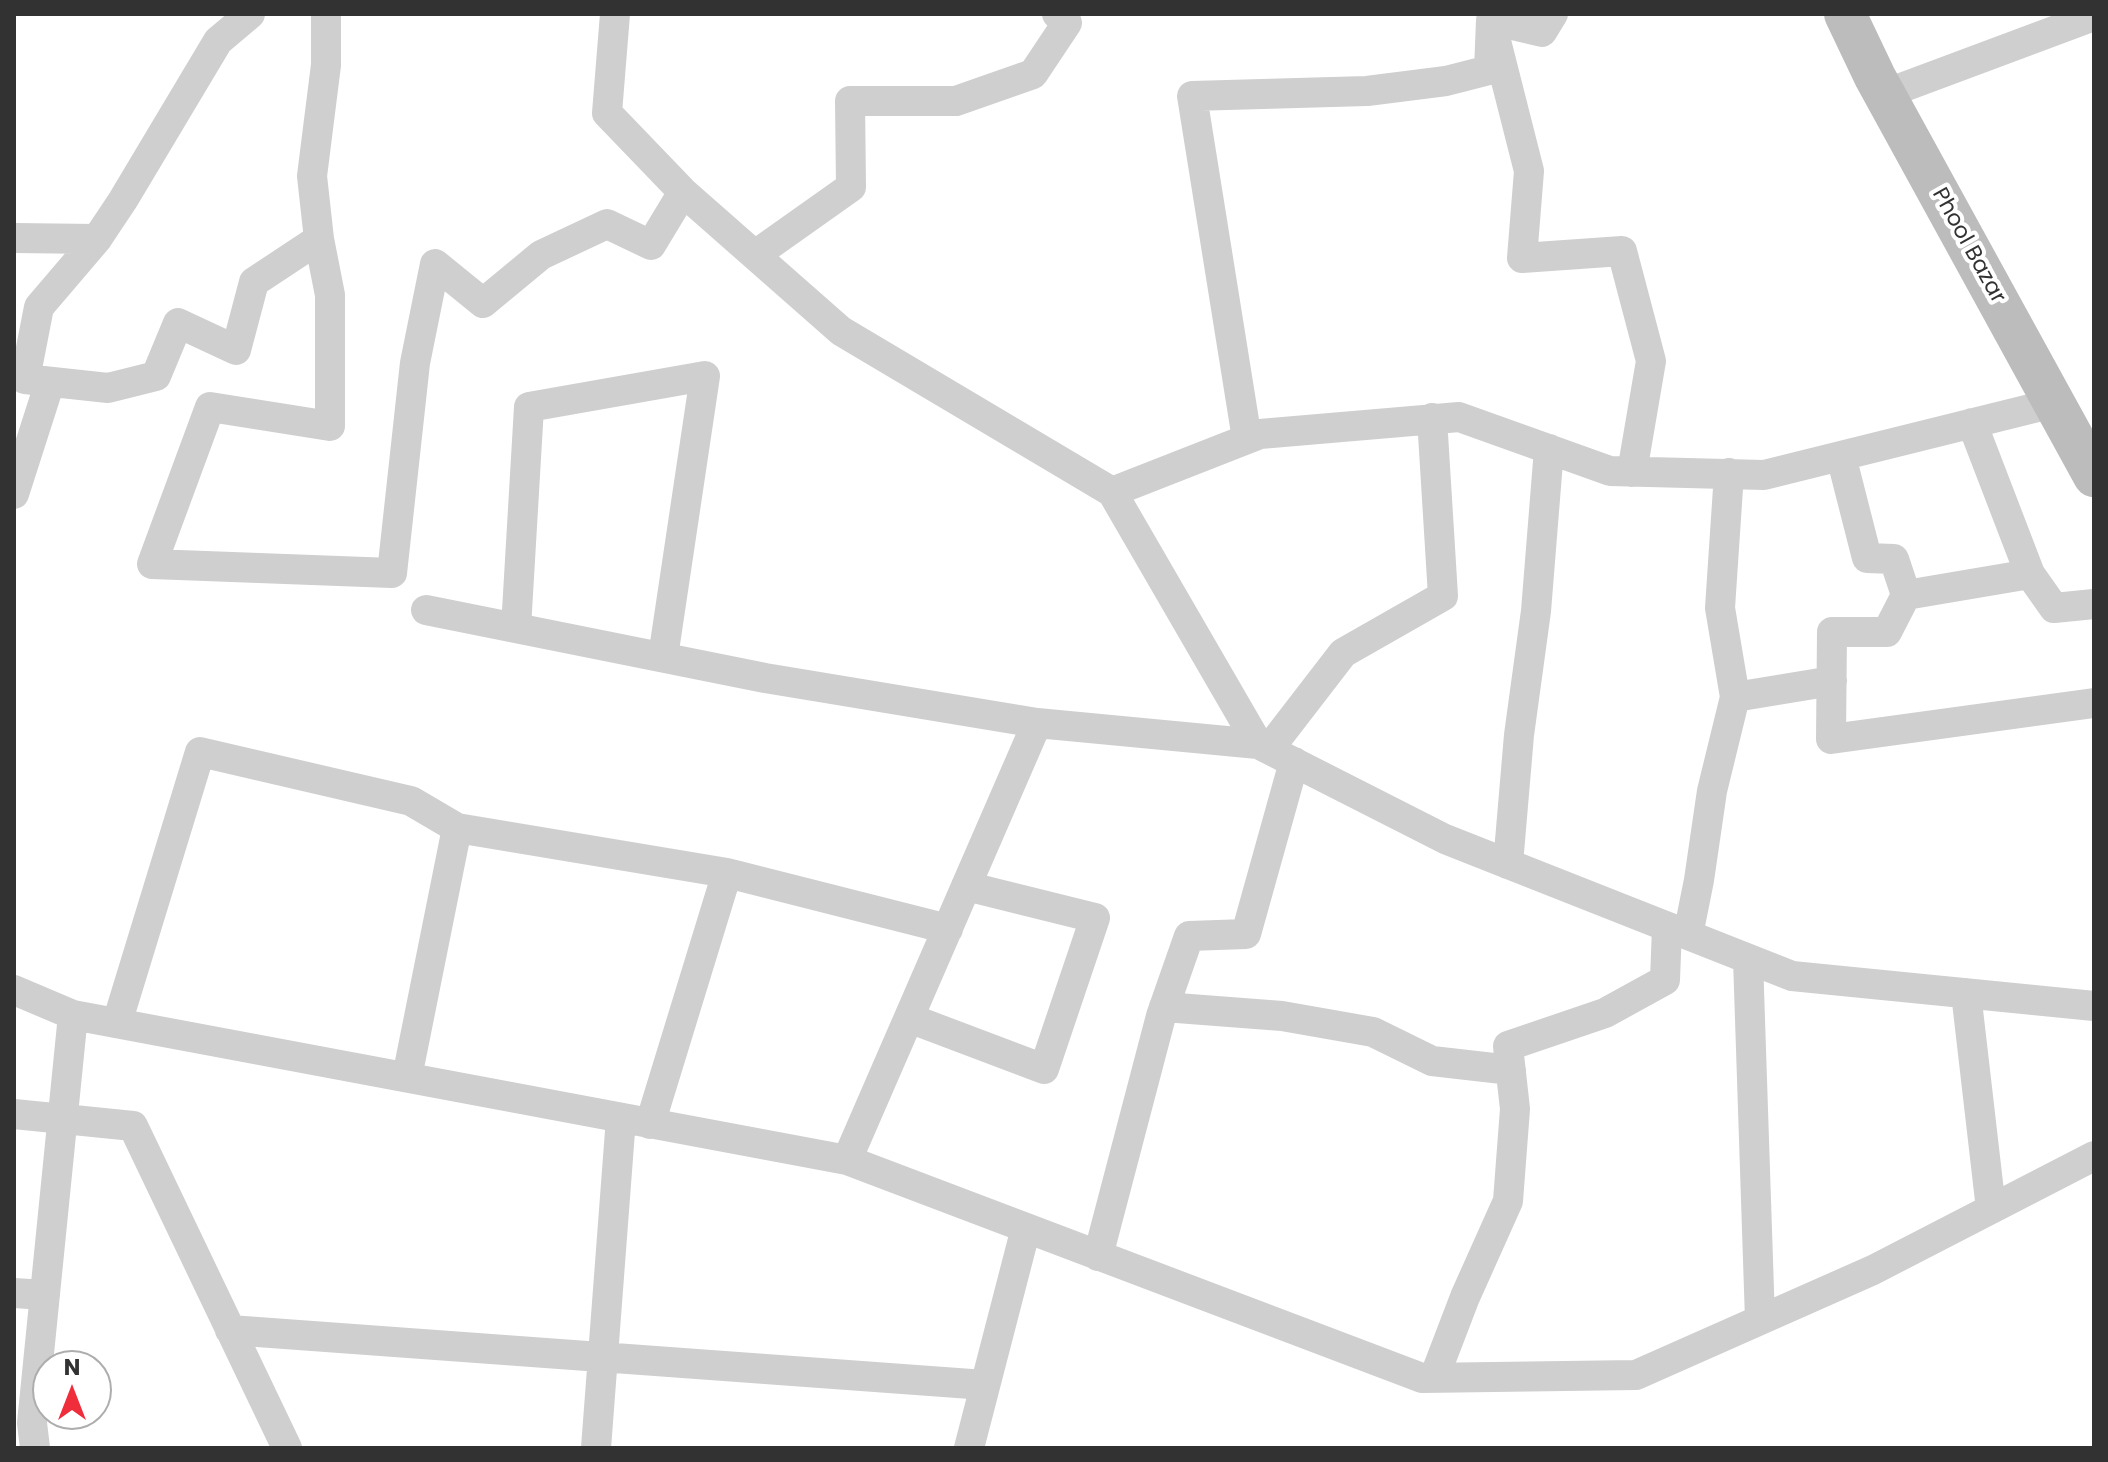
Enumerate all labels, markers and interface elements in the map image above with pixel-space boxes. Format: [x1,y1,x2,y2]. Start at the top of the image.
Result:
street label: Phool Bazar [1925,184,2011,308]
north arrow [32,1350,112,1430]
text: N [64,1352,80,1383]

